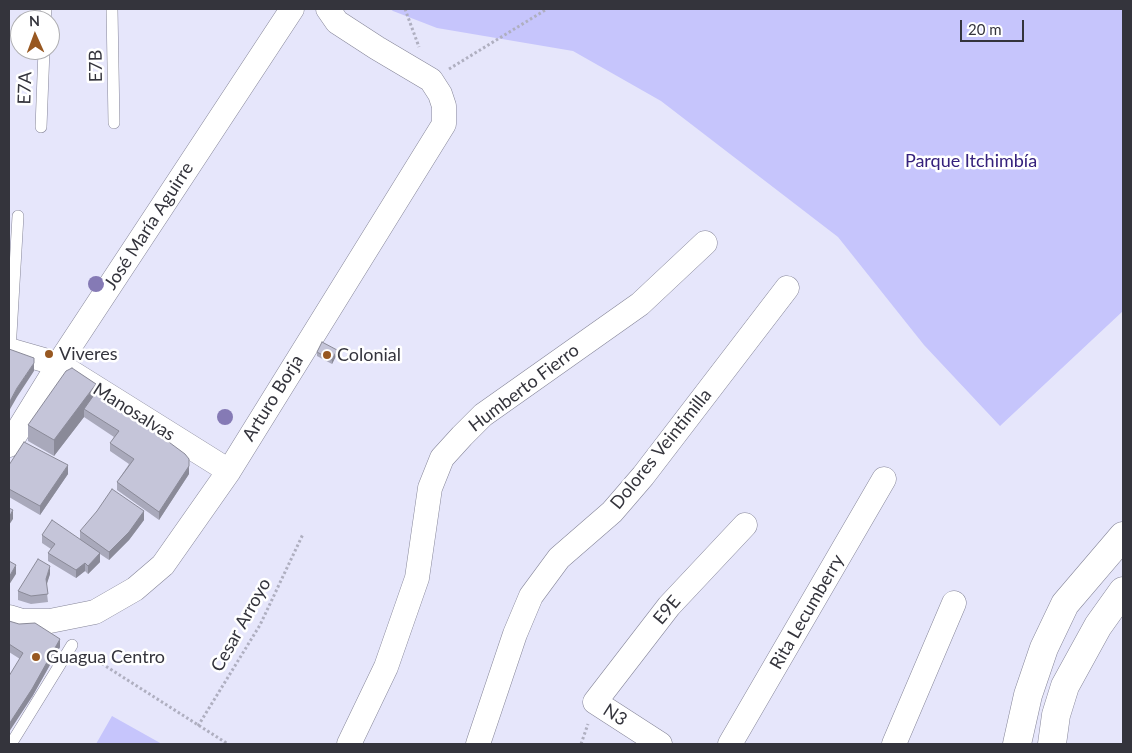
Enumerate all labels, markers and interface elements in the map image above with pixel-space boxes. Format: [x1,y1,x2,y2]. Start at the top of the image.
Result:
north arrow [10,10,60,60]
scale bar [962,10,1026,42]
text: N [29,12,40,29]
text: 20 m [968,20,1002,38]
street label: E7B [85,50,107,82]
street label: E7A [14,71,36,105]
park label: Parque Itchimbía [905,150,1037,172]
street label: José María Aguirre [100,158,198,294]
street label: Humberto Fierro [465,339,583,437]
place label: Viveres [59,343,118,365]
place label: Colonial [337,344,401,366]
marker: Viveres [43,348,55,360]
marker: Colonial [321,349,333,361]
street label: Arturo Borja [238,351,308,445]
street label: Manosalvas [89,378,179,446]
street label: Dolores Veintimilla [606,384,716,514]
street label: Rita Lecumberry [765,551,849,673]
street label: Cesar Arroyo [207,575,275,675]
street label: E9E [649,591,685,629]
place label: Guagua Centro [46,646,165,668]
marker: Guagua Centro [30,651,42,663]
street label: N3 [599,699,631,731]

